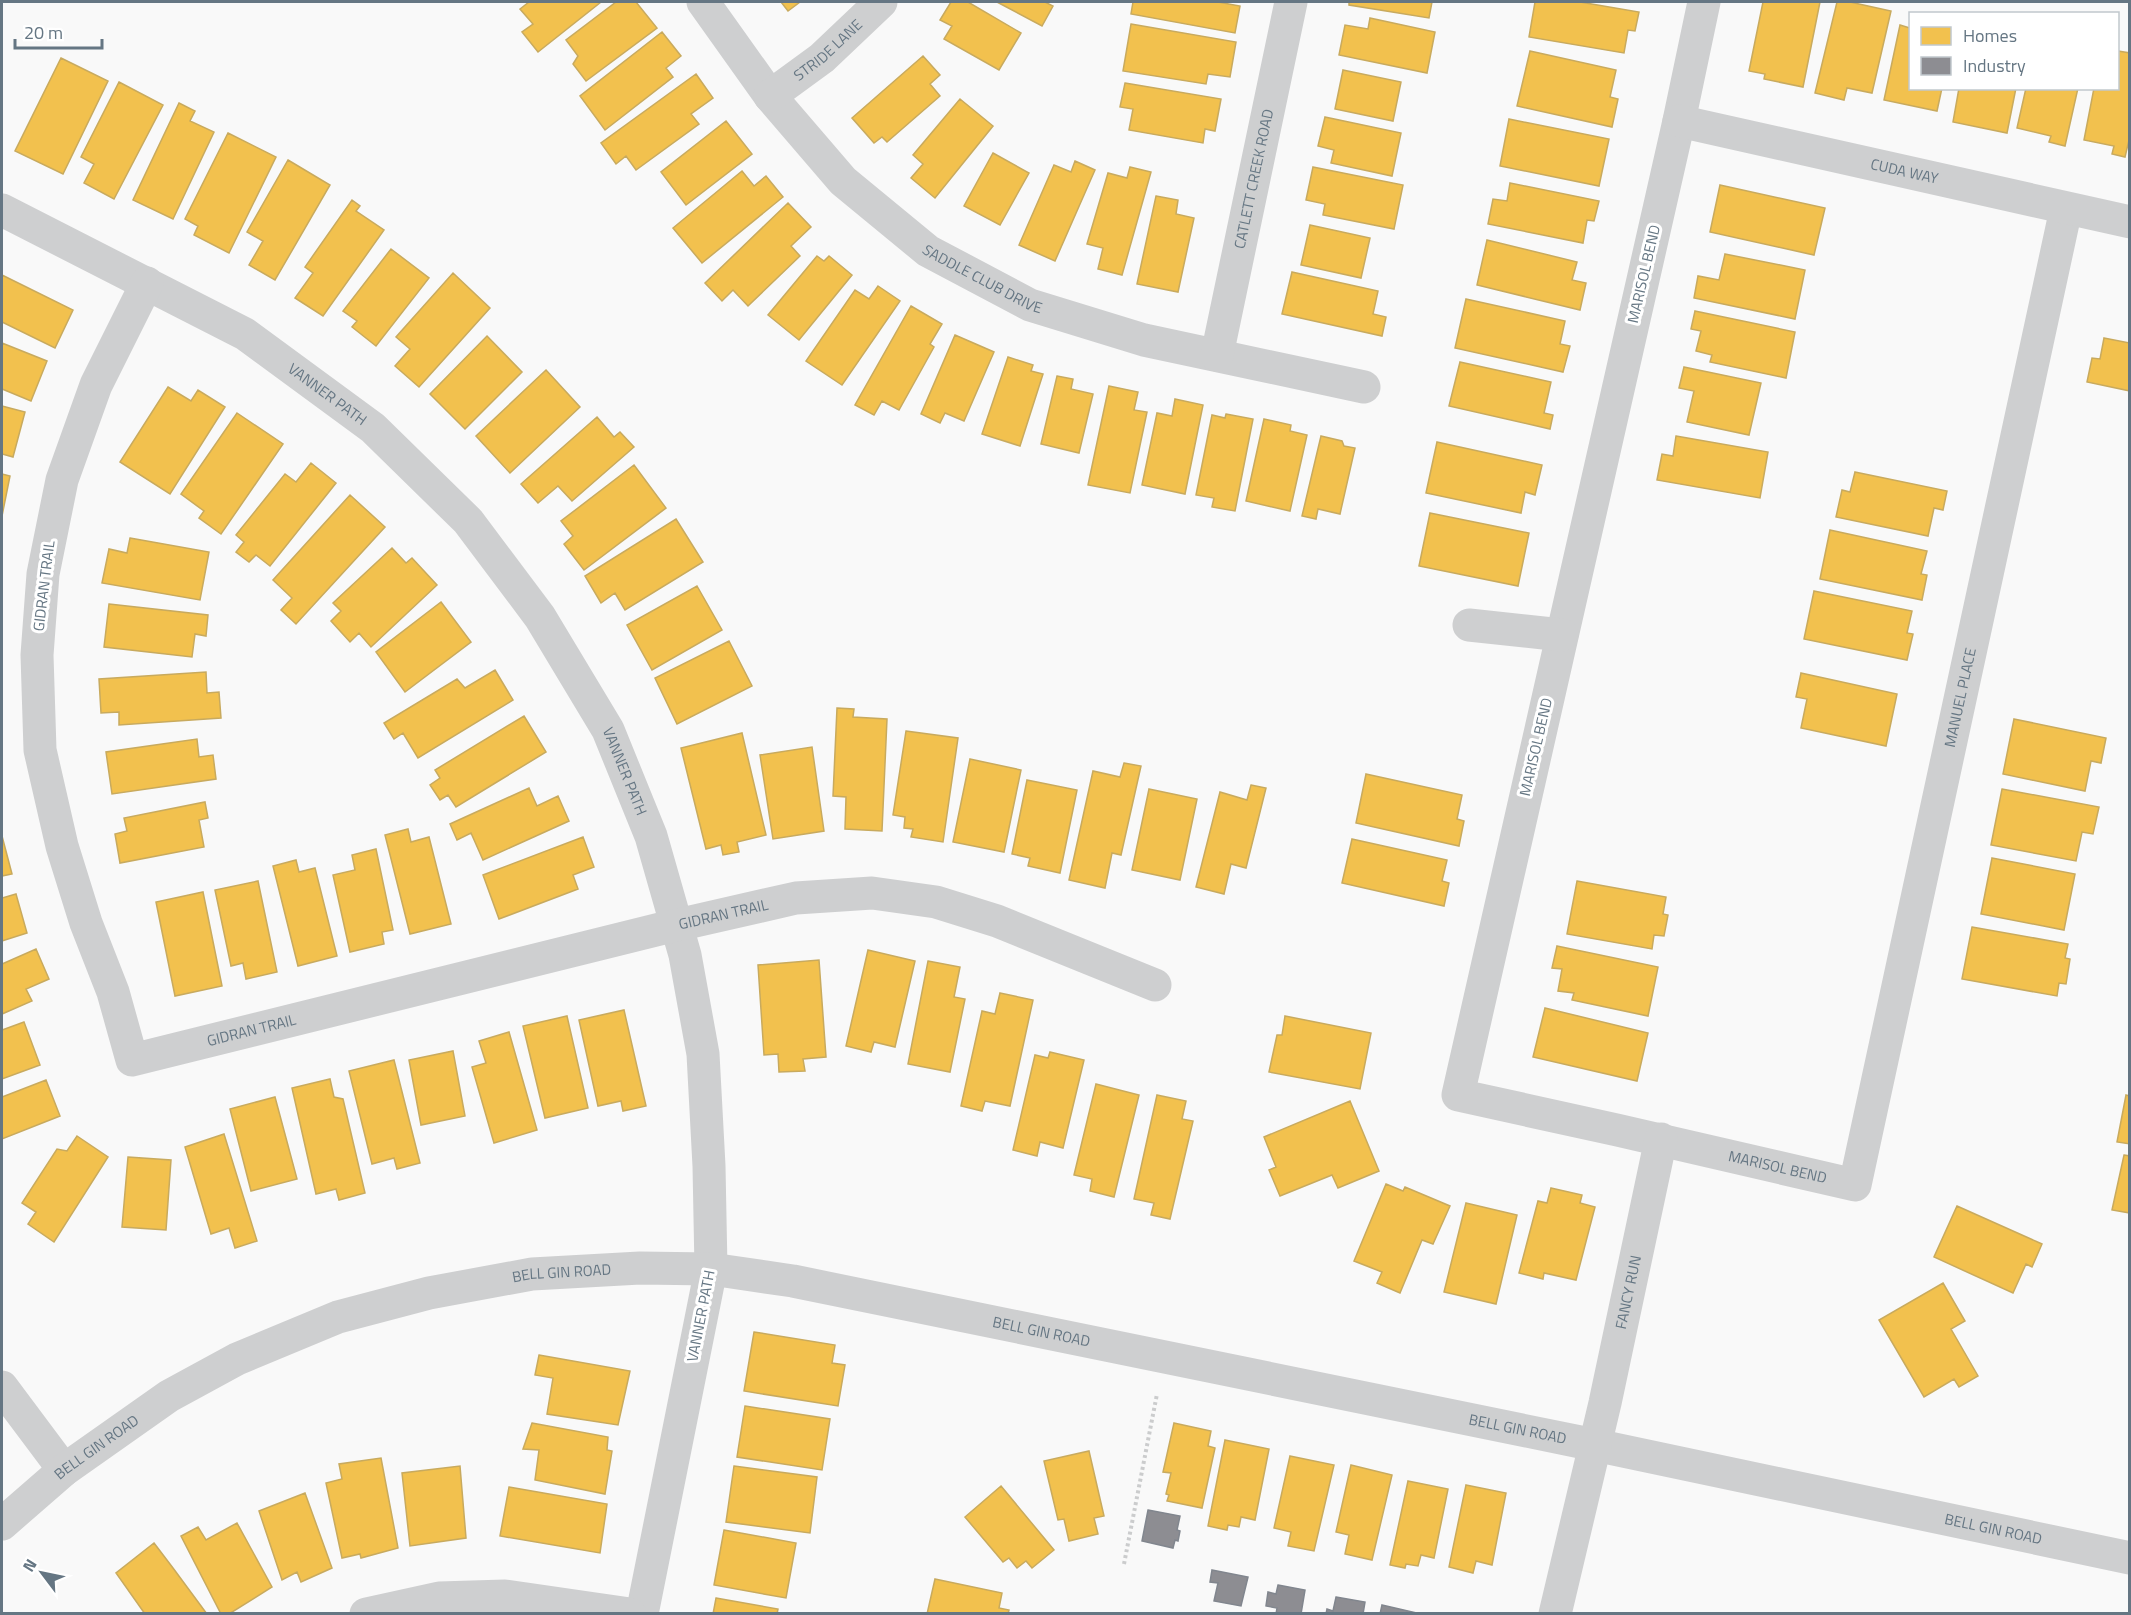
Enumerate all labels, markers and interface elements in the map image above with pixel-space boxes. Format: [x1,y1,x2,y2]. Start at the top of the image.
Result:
scale bar [15,12,102,50]
legend [1909,12,2119,90]
street label: STRIDE LANE [788,13,867,86]
text: 20 m [24,19,63,46]
text: Homes [1963,22,2017,49]
text: Industry [1963,52,2026,79]
street label: CATLETT CREEK ROAD [1228,107,1279,251]
street label: CUDA WAY [1868,152,1941,190]
street label: MARISOL BEND [1621,222,1666,325]
street label: SADDLE CLUB DRIVE [917,239,1045,319]
street label: VANNER PATH [283,357,372,431]
street label: GIDRAN TRAIL [27,539,60,632]
street label: MANUEL PLACE [1938,646,1982,750]
street label: MARISOL BEND [1513,695,1558,798]
street label: VANNER PATH [597,724,653,819]
street label: GIDRAN TRAIL [676,893,770,935]
street label: GIDRAN TRAIL [204,1008,298,1052]
street label: MARISOL BEND [1726,1144,1829,1189]
street label: FANCY RUN [1609,1253,1647,1331]
street label: BELL GIN ROAD [510,1258,612,1288]
street label: VANNER PATH [680,1268,721,1364]
street label: BELL GIN ROAD [991,1310,1093,1353]
street label: BELL GIN ROAD [1467,1407,1569,1450]
street label: BELL GIN ROAD [49,1409,143,1485]
street label: BELL GIN ROAD [1942,1507,2044,1550]
north arrow [12,1543,72,1603]
text: N [16,1554,42,1576]

